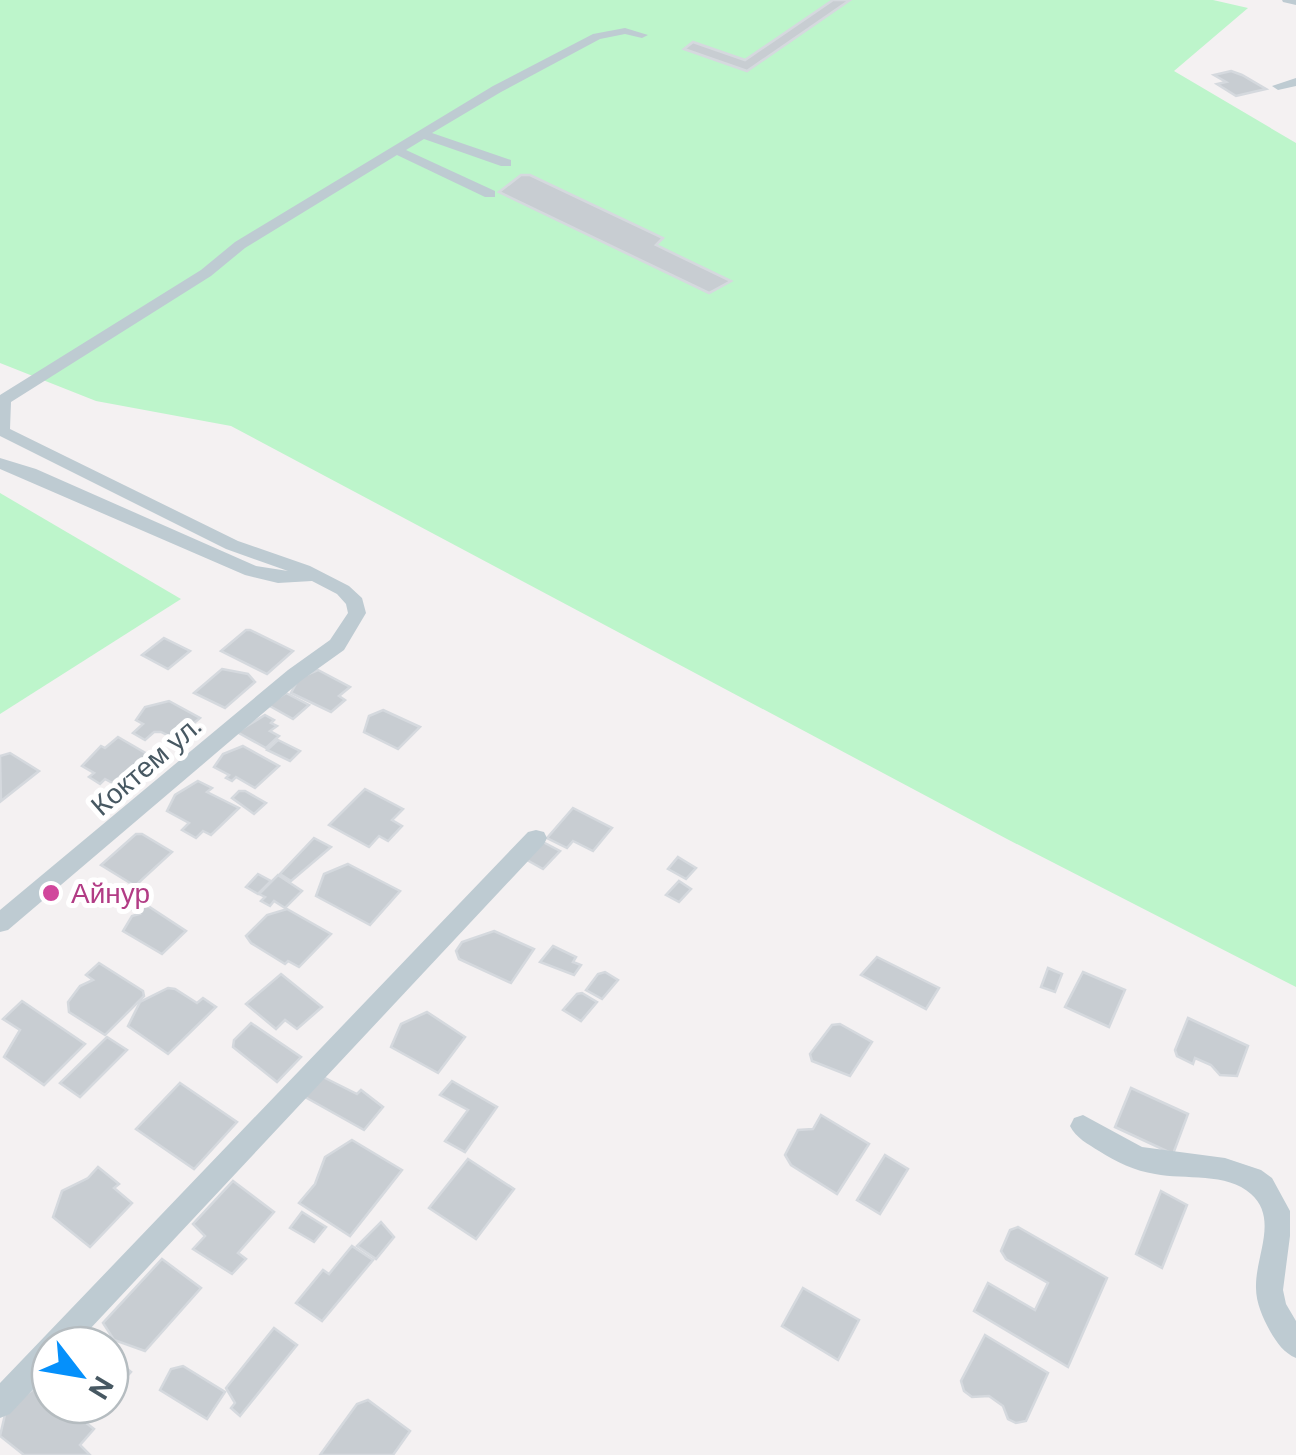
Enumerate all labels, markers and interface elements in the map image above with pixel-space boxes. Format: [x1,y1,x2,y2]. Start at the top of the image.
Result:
street label: Коктем ул. [83,708,209,824]
place label: Айнур [71,875,150,912]
marker: Айнур [40,882,62,904]
north arrow [30,1325,130,1425]
text: N [80,1369,122,1406]

